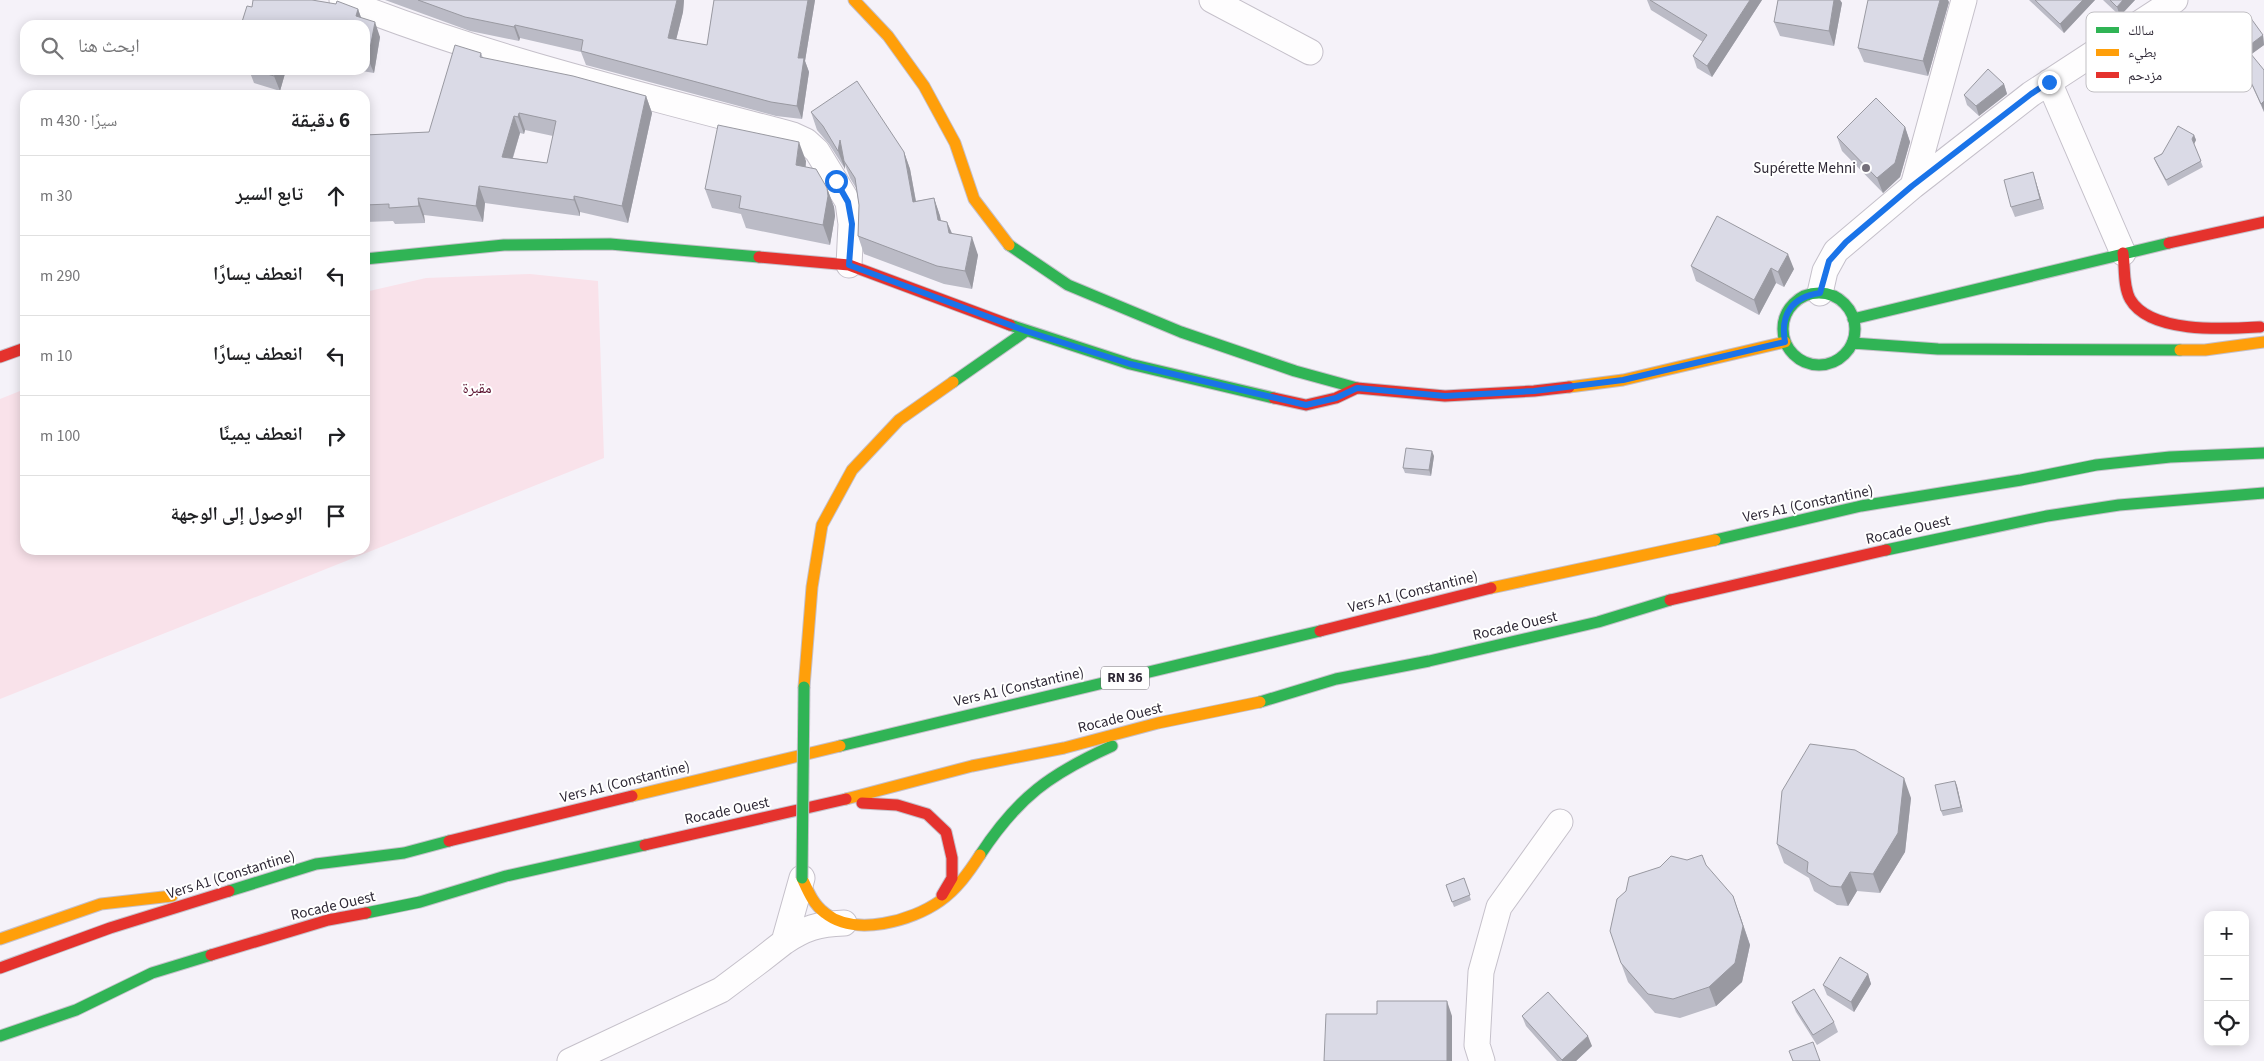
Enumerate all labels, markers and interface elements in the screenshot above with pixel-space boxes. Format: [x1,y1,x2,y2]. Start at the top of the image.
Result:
legend [2086,12,2252,92]
search box [20,20,370,75]
text: سالك [2128,21,2154,41]
text: ابحث هنا [78,33,140,60]
icon: search [38,34,66,62]
text: بطيء [2128,43,2157,64]
text: مزدحم [2128,66,2162,86]
route end [2038,71,2061,94]
text: 6 دقيقة [291,105,350,135]
text: سيرًا · 430 m [40,110,117,132]
place label: Supérette Mehni [1753,158,1856,179]
marker: Supérette Mehni [1860,162,1872,174]
route start [825,170,848,193]
text: تابع السير [236,181,303,208]
icon: ahead [322,182,350,210]
text: 30 m [40,185,72,207]
text: انعطف يسارًا [213,261,303,288]
icon: left [322,262,350,290]
text: 290 m [40,265,80,287]
text: انعطف يسارًا [213,341,303,368]
icon: left [322,342,350,370]
text: 10 m [40,345,72,367]
park label: مقبرة [462,378,492,399]
text: انعطف يمينًا [219,421,303,448]
icon: right [322,422,350,450]
text: 100 m [40,425,80,447]
street label: Vers A1 (Constantine) [1741,480,1875,528]
text: الوصول إلى الوجهة [170,501,303,528]
icon: arrive [322,502,350,530]
street label: Rocade Ouest [1864,510,1952,550]
street label: Vers A1 (Constantine) [1346,566,1480,618]
street label: Rocade Ouest [1471,606,1559,646]
street label: Vers A1 (Constantine) [952,662,1086,712]
road number: RN 36 [1101,666,1149,690]
street label: Rocade Ouest [1076,697,1164,739]
street label: Vers A1 (Constantine) [558,756,692,808]
street label: Rocade Ouest [683,792,771,830]
street label: Vers A1 (Constantine) [164,846,298,904]
street label: Rocade Ouest [289,886,377,926]
map controls [2204,911,2249,1046]
button: + [2204,911,2249,956]
button: − [2204,956,2249,1001]
button: locate [2204,1001,2249,1046]

